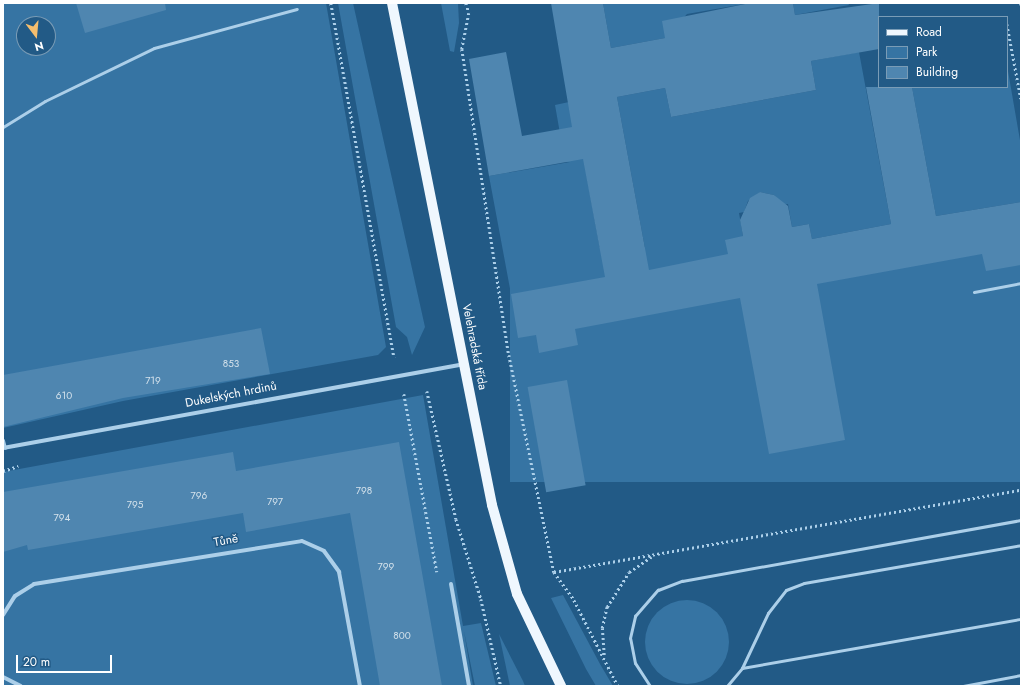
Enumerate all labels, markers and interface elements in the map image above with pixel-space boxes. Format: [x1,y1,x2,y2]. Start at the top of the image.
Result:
north arrow [16,16,56,56]
legend [878,16,1008,88]
text: Road [916,23,942,41]
text: N [33,38,45,55]
text: Park [916,43,937,61]
text: Building [916,63,958,81]
street label: Velehradská třída [459,303,489,391]
house number: 853 [223,358,239,370]
house number: 719 [145,375,161,387]
street label: Dukelských hrdinů [184,379,278,411]
house number: 610 [56,390,72,402]
house number: 798 [356,485,372,497]
house number: 796 [191,490,207,502]
house number: 797 [267,496,283,508]
house number: 795 [127,499,143,511]
house number: 794 [54,512,70,524]
street label: Tůně [213,532,239,550]
house number: 799 [378,561,394,573]
house number: 800 [393,630,411,642]
scale bar [18,647,114,673]
text: 20 m [23,653,50,671]

